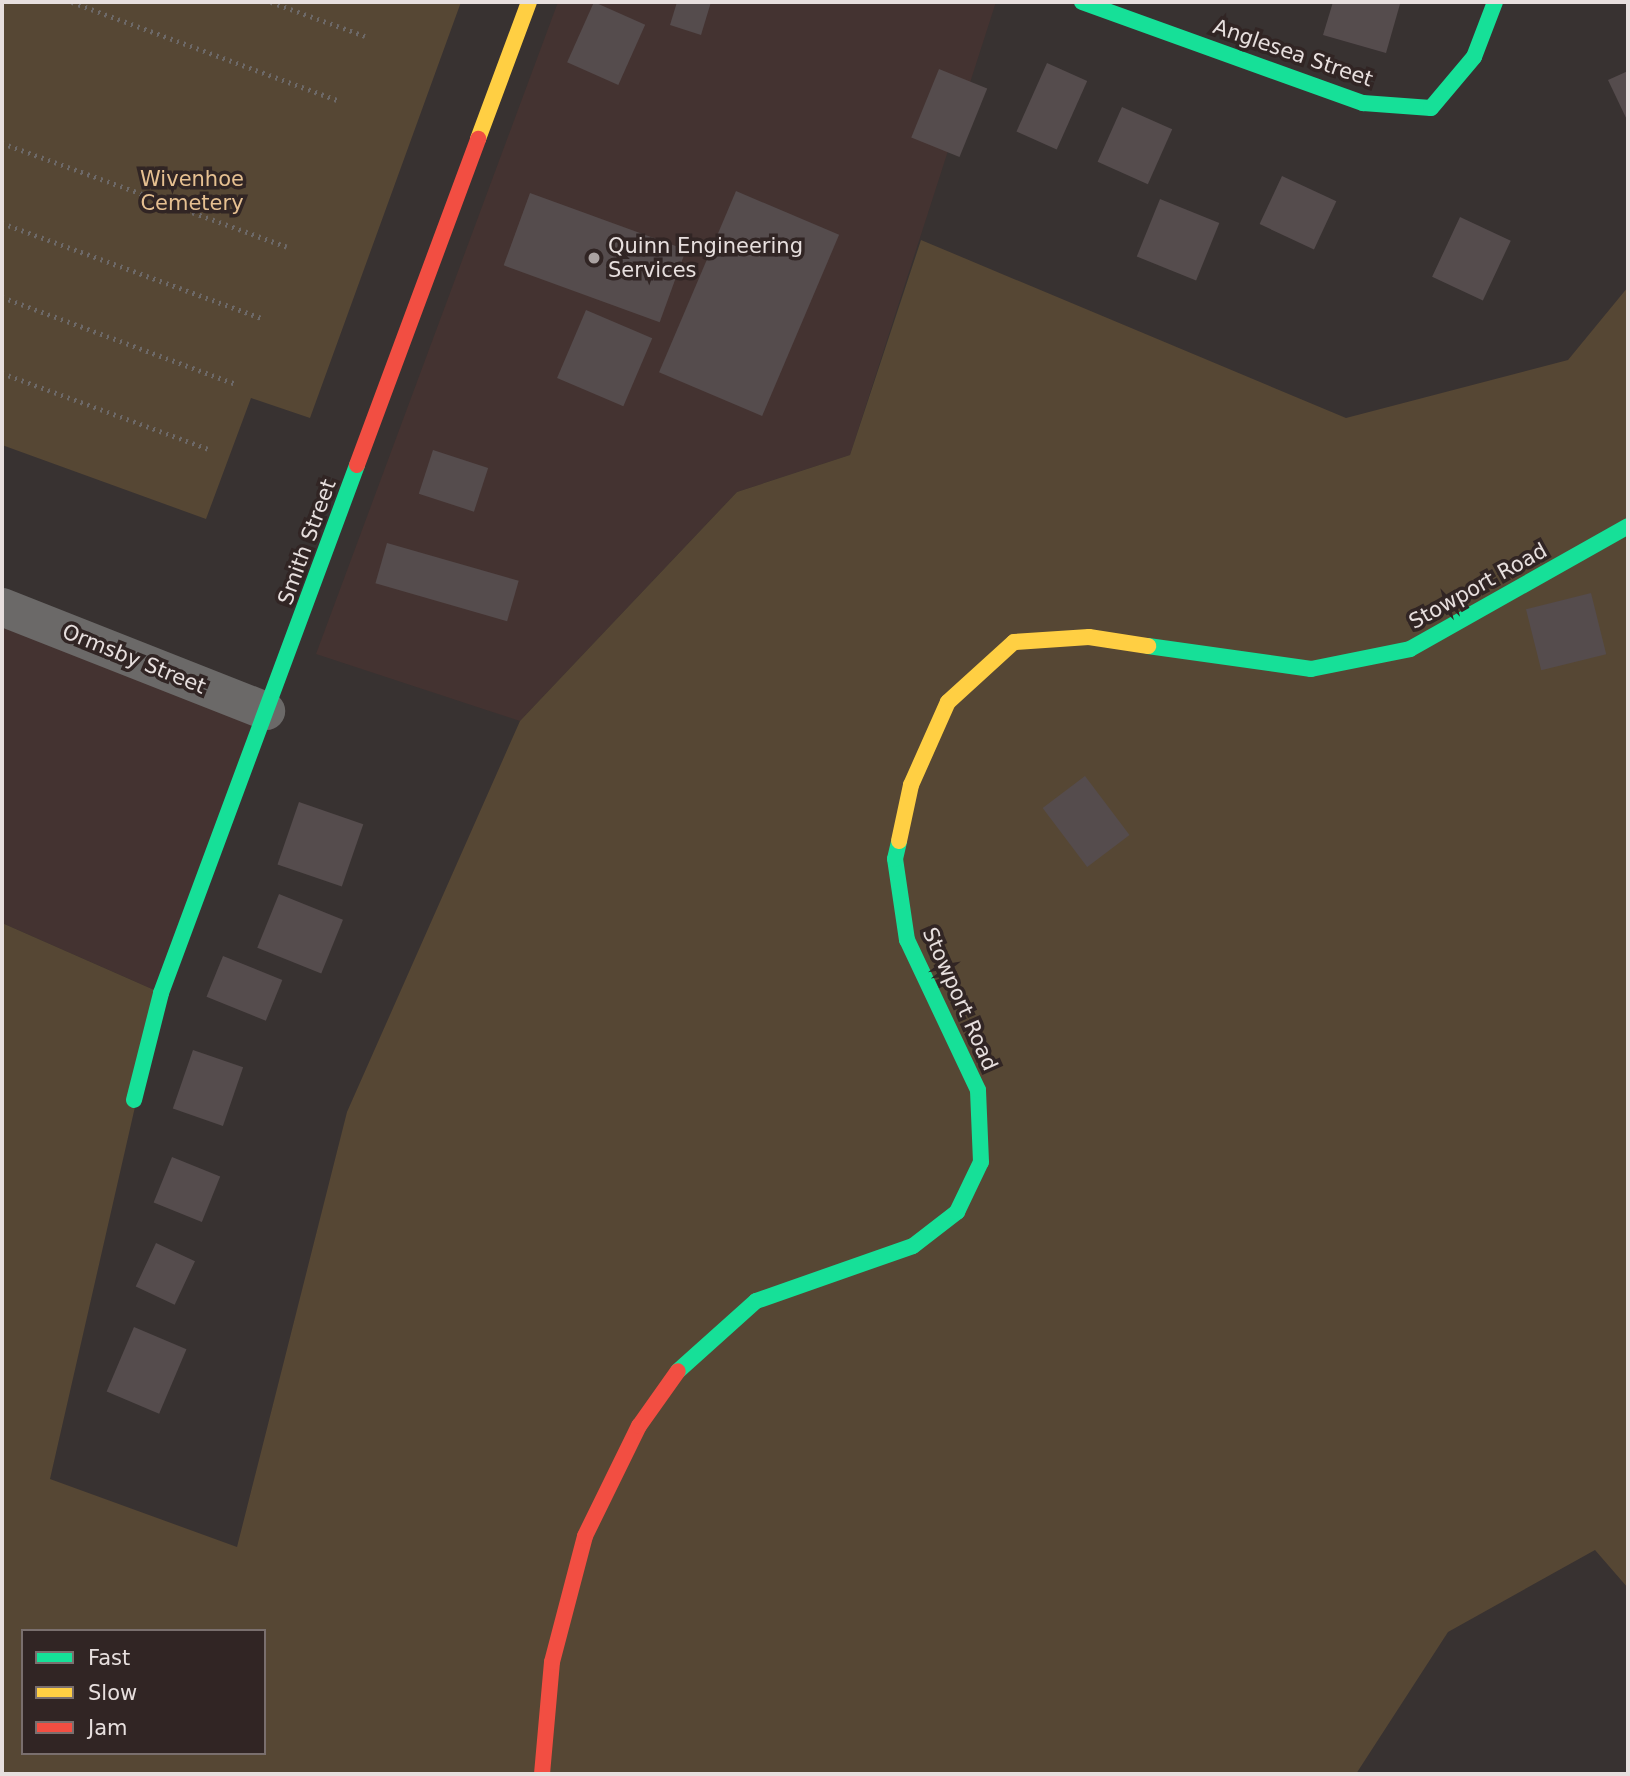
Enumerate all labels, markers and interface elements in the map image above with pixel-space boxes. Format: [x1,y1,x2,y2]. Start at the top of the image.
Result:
street label: Anglesea Street [1210,14,1376,92]
park label: Wivenhoe Cemetery [140,166,244,216]
place label: Quinn Engineering Services [608,233,803,283]
marker: Quinn Engineering Services [586,250,602,266]
street label: Smith Street [273,476,341,608]
street label: Stowport Road [1405,538,1551,634]
street label: Ormsby Street [59,619,209,699]
street label: Stowport Road [917,924,1003,1074]
legend [21,1629,266,1755]
text: Fast [88,1646,130,1670]
text: Slow [88,1681,137,1705]
text: Jam [88,1716,128,1740]

